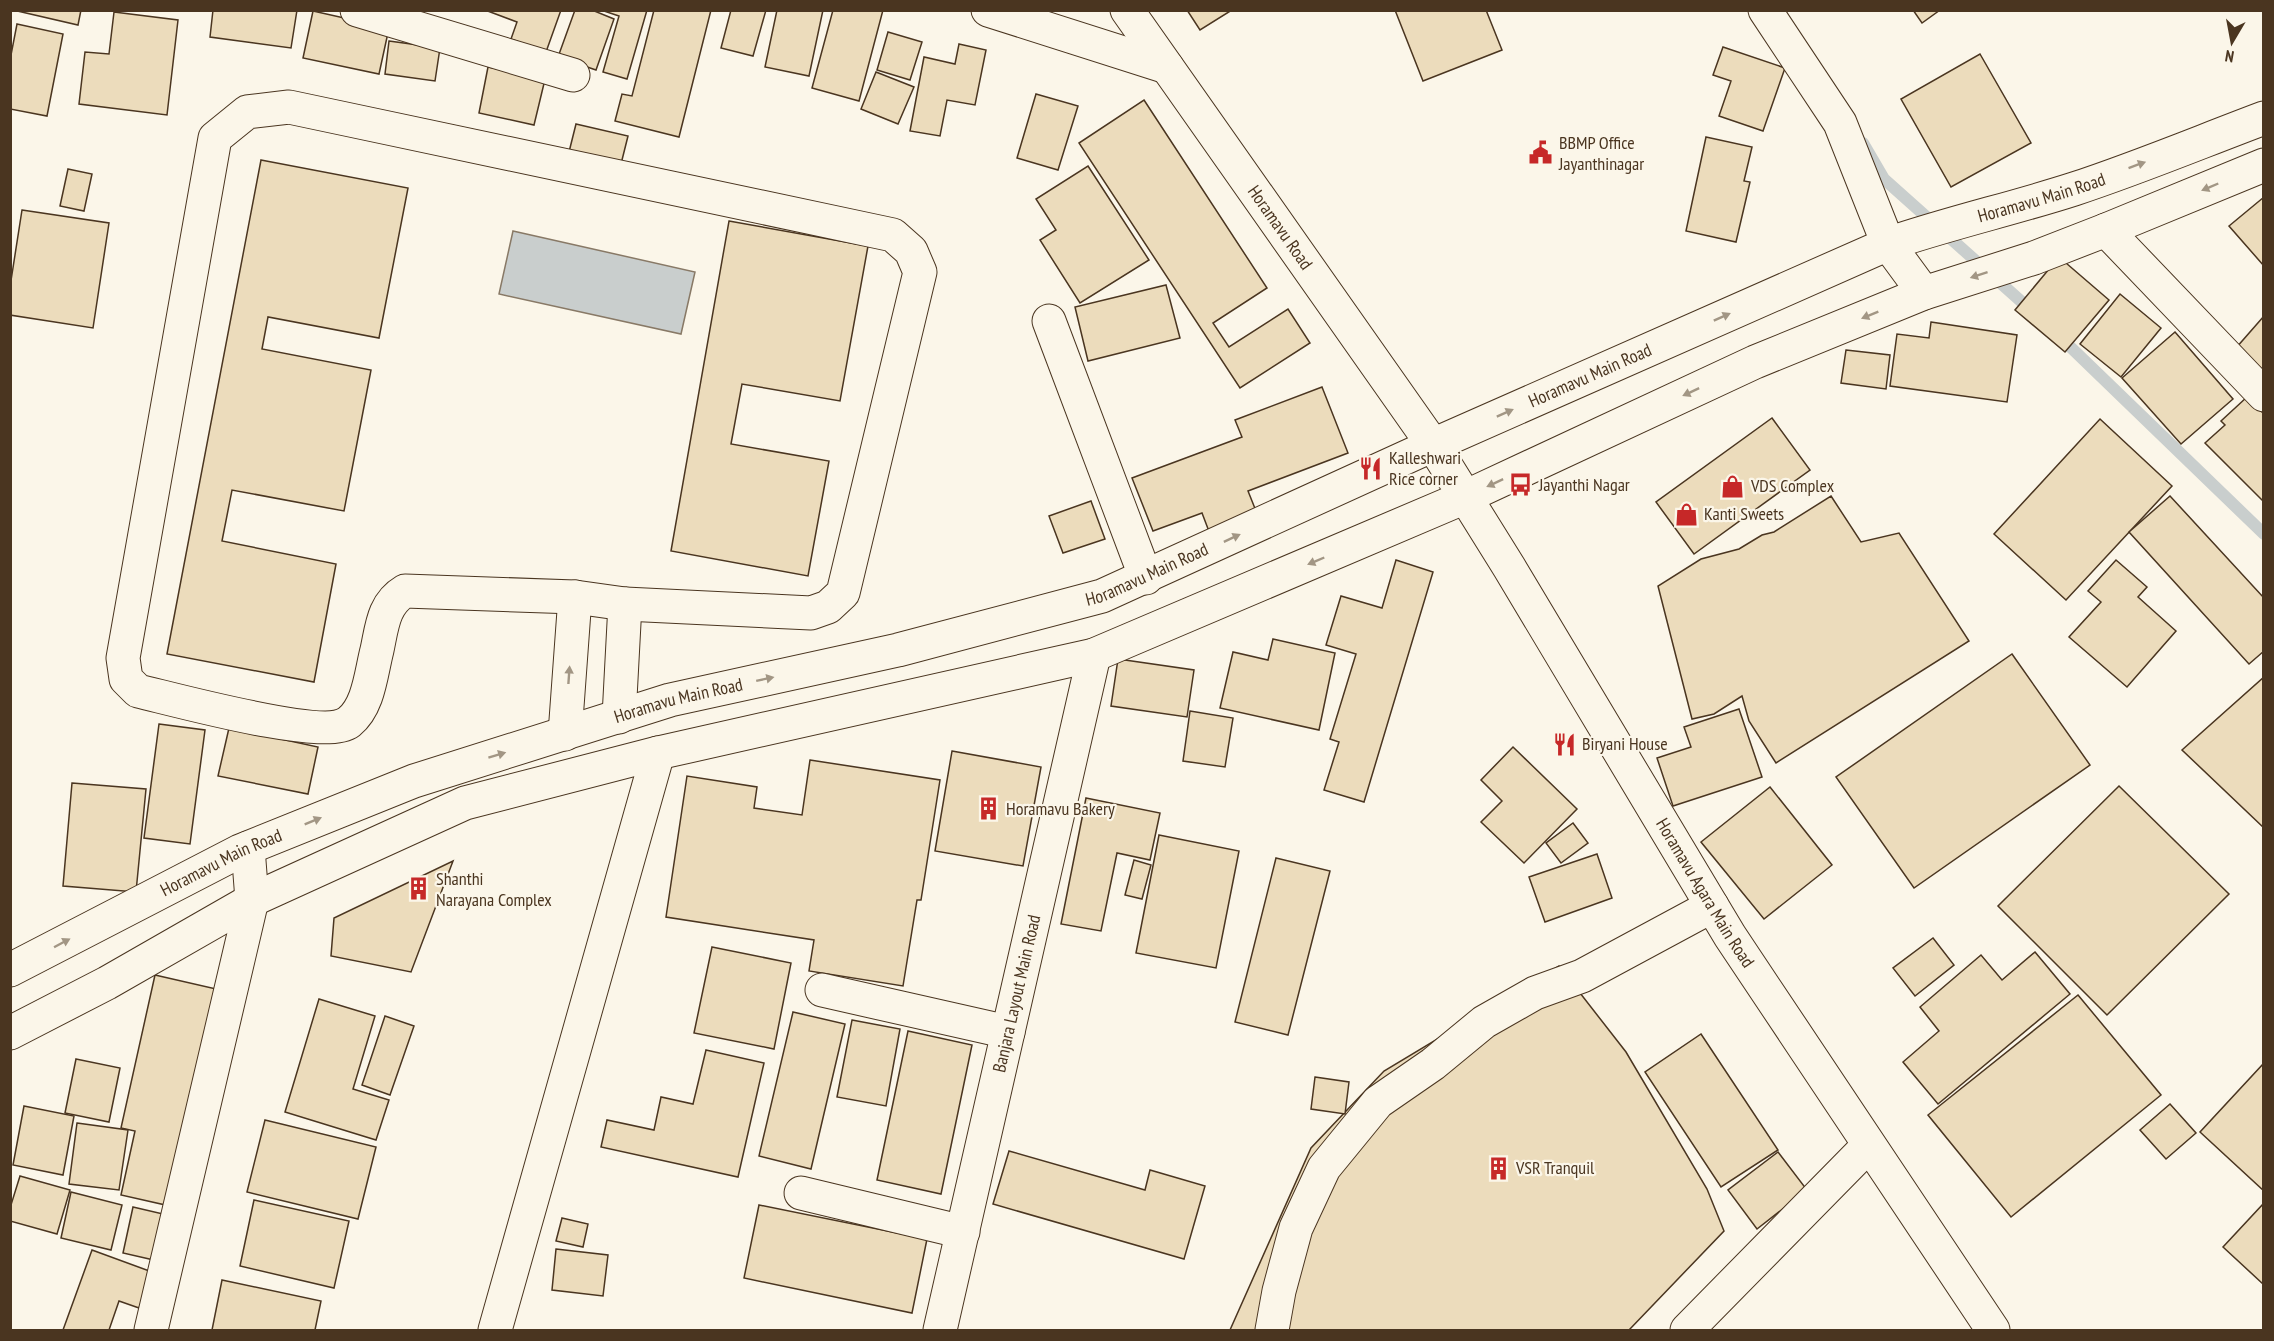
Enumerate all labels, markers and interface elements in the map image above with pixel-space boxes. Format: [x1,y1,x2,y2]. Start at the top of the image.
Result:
north arrow [2202,12,2262,72]
text: N [2223,46,2235,67]
place label: BBMP Office Jayanthinagar [1558,131,1644,175]
public building icon: BBMP Office Jayanthinagar [1528,140,1554,166]
one-way arrow [2128,160,2146,170]
street label: Horamavu Main Road [1975,167,2108,227]
street label: Horamavu Road [1243,181,1318,274]
one-way arrow [2200,182,2218,192]
one-way arrow [1970,271,1988,280]
one-way arrow [1861,311,1879,320]
one-way arrow [1714,313,1731,322]
street label: Horamavu Main Road [1525,338,1655,412]
one-way arrow [1682,387,1700,397]
one-way arrow [1497,408,1515,418]
place label: Kalleshwari Rice corner [1389,446,1461,490]
restaurant icon: Kalleshwari Rice corner [1358,455,1384,481]
bus stop icon: Jayanthi Nagar [1508,472,1534,498]
place label: Jayanthi Nagar [1538,473,1630,496]
shop icon: VDS Complex [1720,473,1746,499]
place label: VDS Complex [1750,474,1835,497]
one-way arrow [1487,479,1504,488]
shop icon: Kanti Sweets [1673,501,1699,527]
place label: Kanti Sweets [1704,502,1784,525]
one-way arrow [1224,533,1241,542]
street label: Horamavu Main Road [1083,537,1212,611]
one-way arrow [1307,556,1325,566]
one-way arrow [564,666,574,685]
street label: Horamavu Main Road [611,672,745,728]
one-way arrow [756,674,774,684]
restaurant icon: Biryani House [1551,731,1577,757]
place label: Biryani House [1582,732,1668,755]
one-way arrow [488,750,506,759]
building icon: Horamavu Bakery [975,796,1001,822]
place label: Horamavu Bakery [1006,797,1115,820]
street label: Horamavu Agara Main Road [1651,814,1760,972]
one-way arrow [305,816,323,826]
street label: Horamavu Main Road [156,823,285,901]
place label: Shanthi Narayana Complex [436,867,552,911]
building icon: Shanthi Narayana Complex [405,876,431,902]
street label: Banjara Layout Main Road [987,912,1045,1075]
one-way arrow [54,938,71,948]
building icon: VSR Tranquil [1485,1155,1511,1181]
place label: VSR Tranquil [1515,1156,1595,1179]

